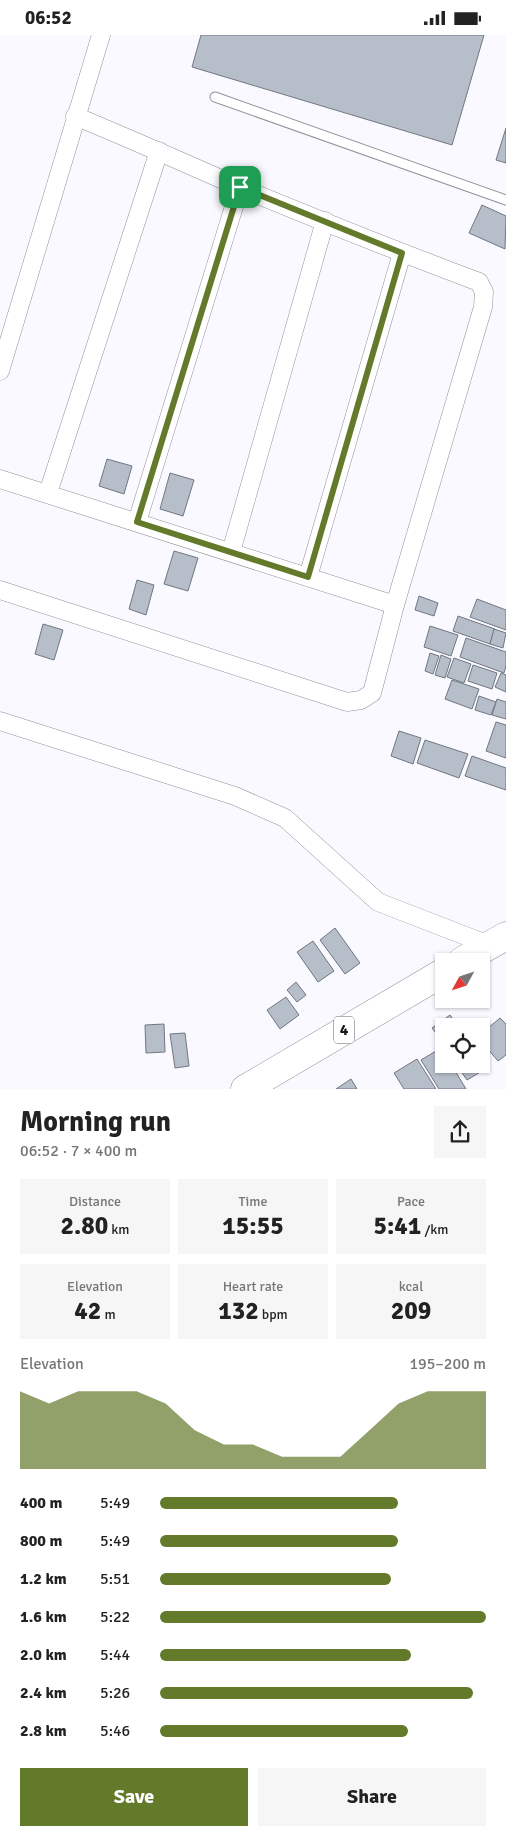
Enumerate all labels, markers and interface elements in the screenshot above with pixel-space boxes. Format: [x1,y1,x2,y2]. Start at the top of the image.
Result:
text: 06:52 [25,6,72,30]
pin [219,166,261,208]
icon: arrive [226,173,254,201]
north arrow [435,953,490,1007]
map controls [435,953,490,1073]
road number: 4 [334,1017,354,1043]
button: locate [435,1018,490,1073]
text: Morning run [20,1105,171,1139]
button: share [434,1106,486,1158]
text: 06:52 · 7 × 400 m [20,1141,137,1161]
text: Distance [69,1193,121,1210]
text: Time [239,1193,267,1210]
text: Pace [397,1193,425,1210]
text: 2.80 [61,1210,108,1241]
text: 15:55 [222,1210,284,1241]
text: 5:41 [373,1210,421,1241]
text: km [108,1221,129,1238]
text: /km [421,1221,449,1238]
text: Elevation [67,1278,123,1295]
text: Heart rate [223,1278,283,1295]
text: kcal [399,1278,423,1295]
text: 42 [74,1295,101,1326]
text: 132 [218,1295,259,1326]
text: 209 [391,1295,431,1326]
text: m [101,1306,116,1323]
text: bpm [259,1306,288,1323]
text: Elevation [20,1354,84,1374]
text: 195–200 m [409,1354,486,1374]
text: 400 m [20,1493,62,1513]
text: 5:49 [100,1493,130,1513]
text: 800 m [20,1531,62,1551]
text: 5:49 [100,1531,130,1551]
text: 1.2 km [20,1569,67,1589]
text: 5:51 [100,1569,130,1589]
text: 1.6 km [20,1607,67,1627]
text: 5:22 [100,1607,130,1627]
text: 2.0 km [20,1645,67,1665]
text: 5:44 [100,1645,130,1665]
text: 2.4 km [20,1683,67,1703]
text: 5:26 [100,1683,130,1703]
text: 2.8 km [20,1721,67,1741]
text: 5:46 [100,1721,130,1741]
button: Save [20,1768,248,1826]
button: Share [258,1768,486,1826]

